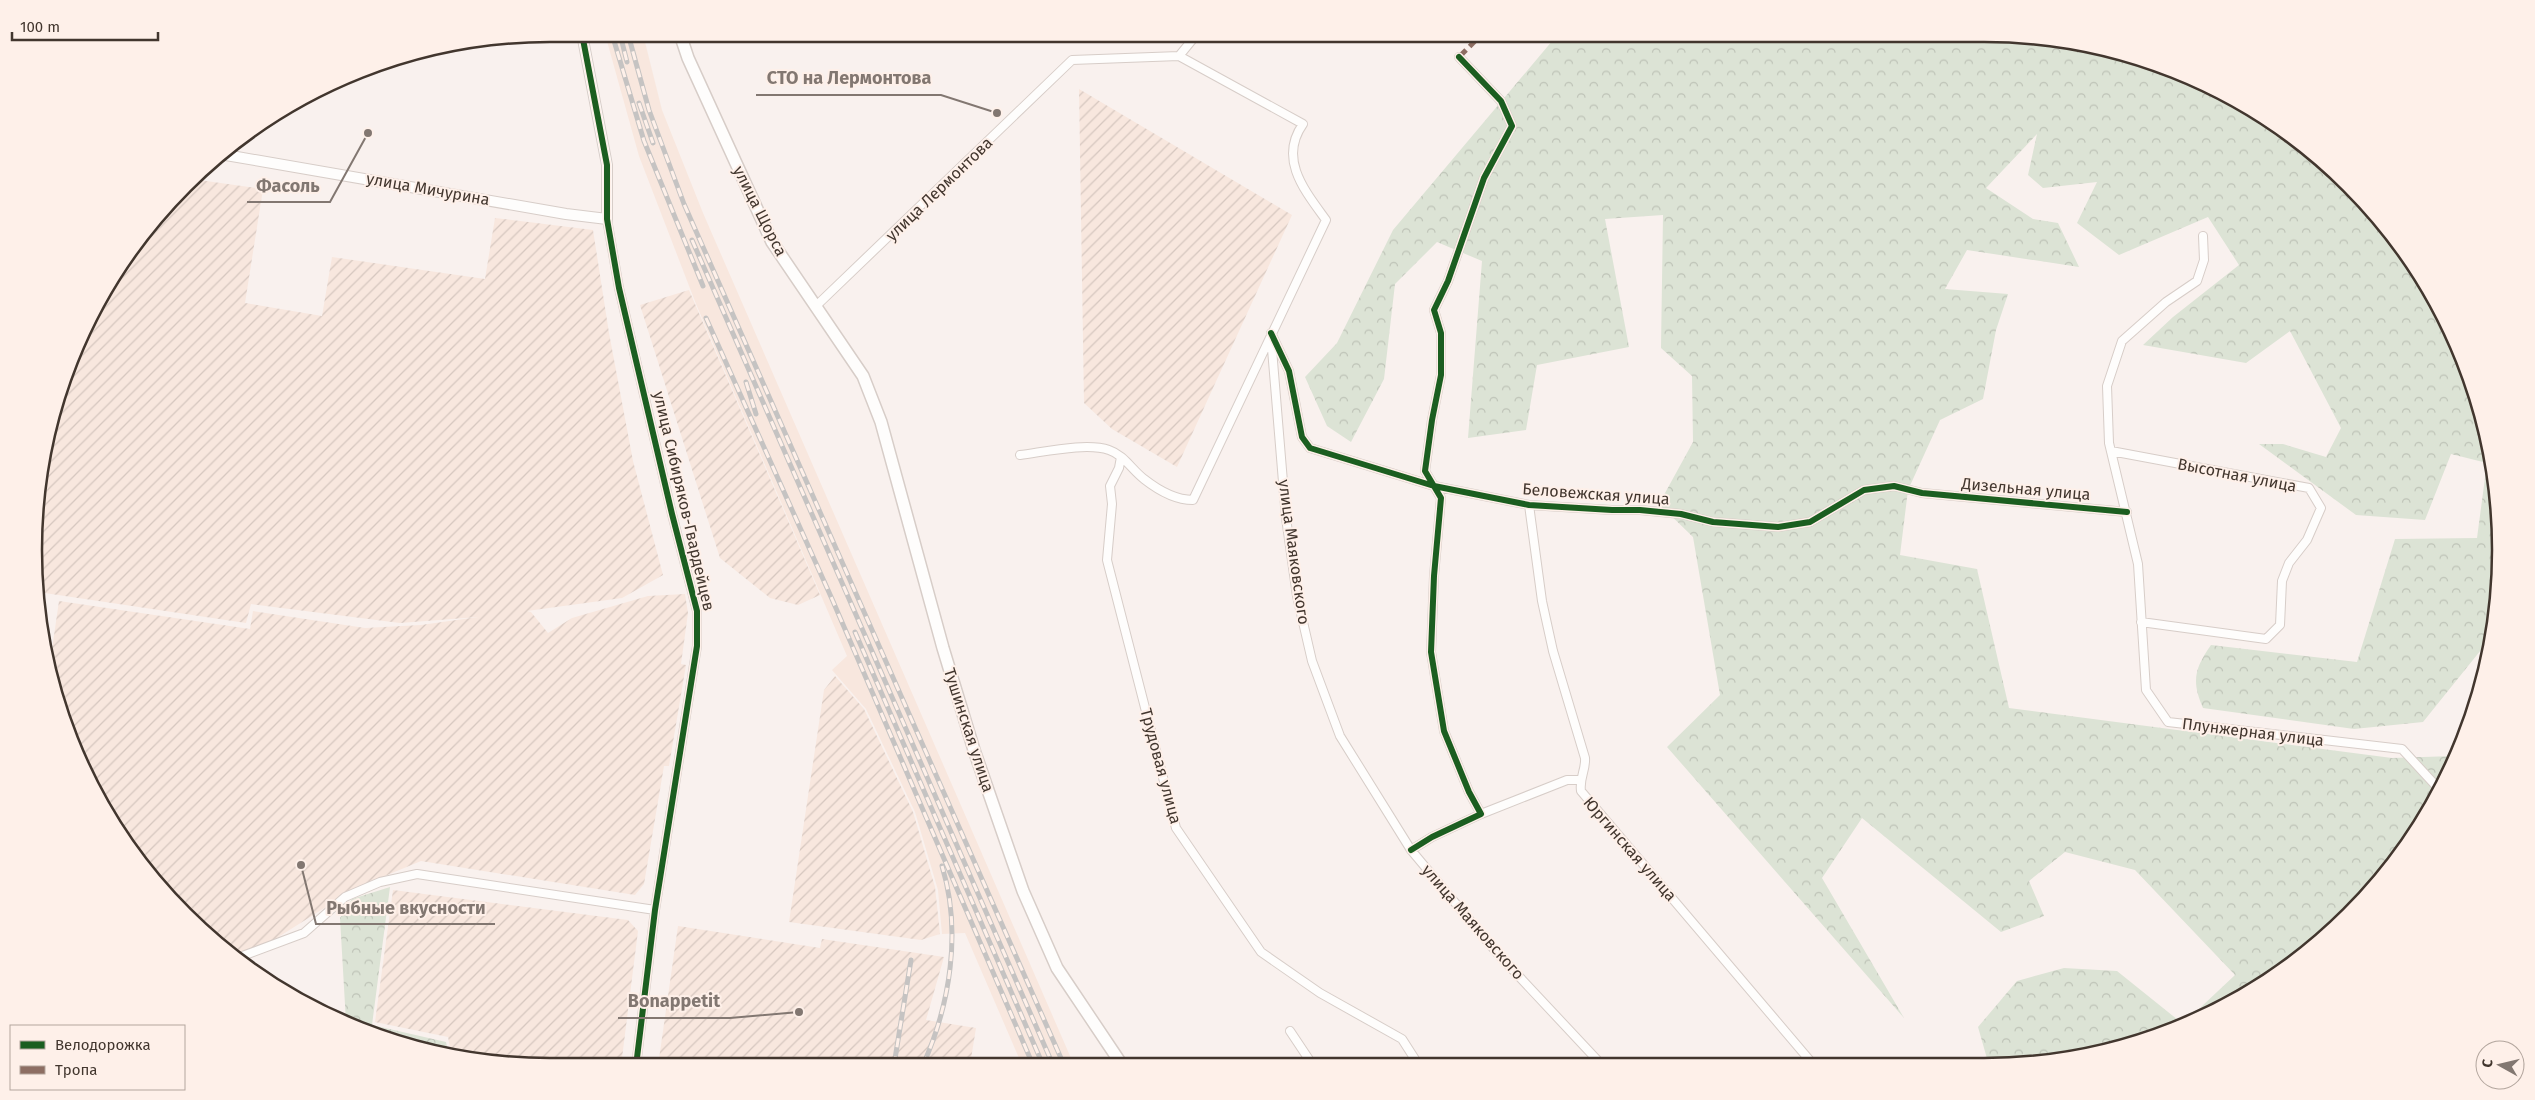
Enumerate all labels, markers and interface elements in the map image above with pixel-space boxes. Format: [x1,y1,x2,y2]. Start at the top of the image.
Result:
scale bar [12,10,159,42]
text: 100 m [20,18,60,36]
callout: СТО на Лермонтова [756,62,941,95]
text: СТО на Лермонтова [767,67,931,89]
street label: улица Лермонтова [882,133,996,245]
street label: улица Щорса [729,163,791,259]
callout: Фасоль [247,169,330,202]
street label: улица Мичурина [365,169,491,209]
text: Фасоль [256,175,320,197]
street label: улица Сибиряков-Гвардейцев [649,389,719,613]
street label: Высотная улица [2176,454,2298,496]
street label: Дизельная улица [1960,474,2091,504]
street label: улица Маяковского [1274,478,1314,626]
street label: Беловежская улица [1522,479,1670,509]
street label: Тушинская улица [940,666,998,794]
street label: Трудовая улица [1136,706,1186,826]
street label: Плунжерная улица [2181,714,2325,750]
street label: Юргинская улица [1580,793,1680,905]
street label: улица Маяковского [1418,861,1528,983]
callout: Рыбные вкусности [316,891,495,924]
text: Рыбные вкусности [326,897,486,919]
callout: Bonappetit [618,985,730,1018]
text: Bonappetit [628,990,721,1012]
legend [10,1025,185,1090]
text: Велодорожка [55,1036,151,1054]
north arrow [2475,1040,2525,1090]
text: С [2479,1058,2497,1068]
text: Тропа [55,1061,97,1079]

